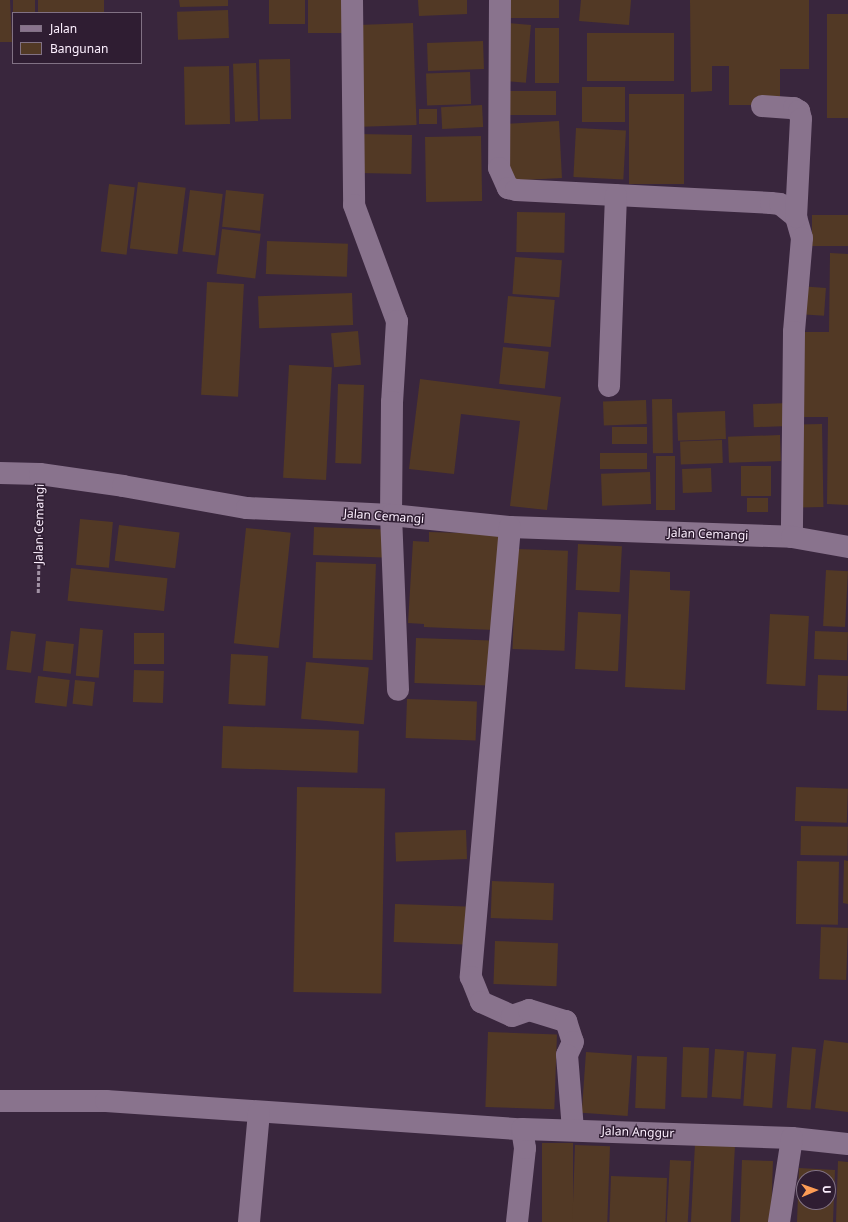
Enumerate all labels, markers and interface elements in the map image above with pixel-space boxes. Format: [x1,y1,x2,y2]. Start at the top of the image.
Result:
legend [12,12,142,64]
text: Jalan [50,20,77,37]
text: Bangunan [50,40,108,57]
street label: Jalan Cemangi [31,484,47,564]
street label: Jalan Cemangi [343,506,425,526]
street label: Jalan Cemangi [667,525,749,543]
street label: Jalan Anggur [601,1124,675,1140]
north arrow [796,1170,836,1210]
text: U [820,1185,835,1194]

